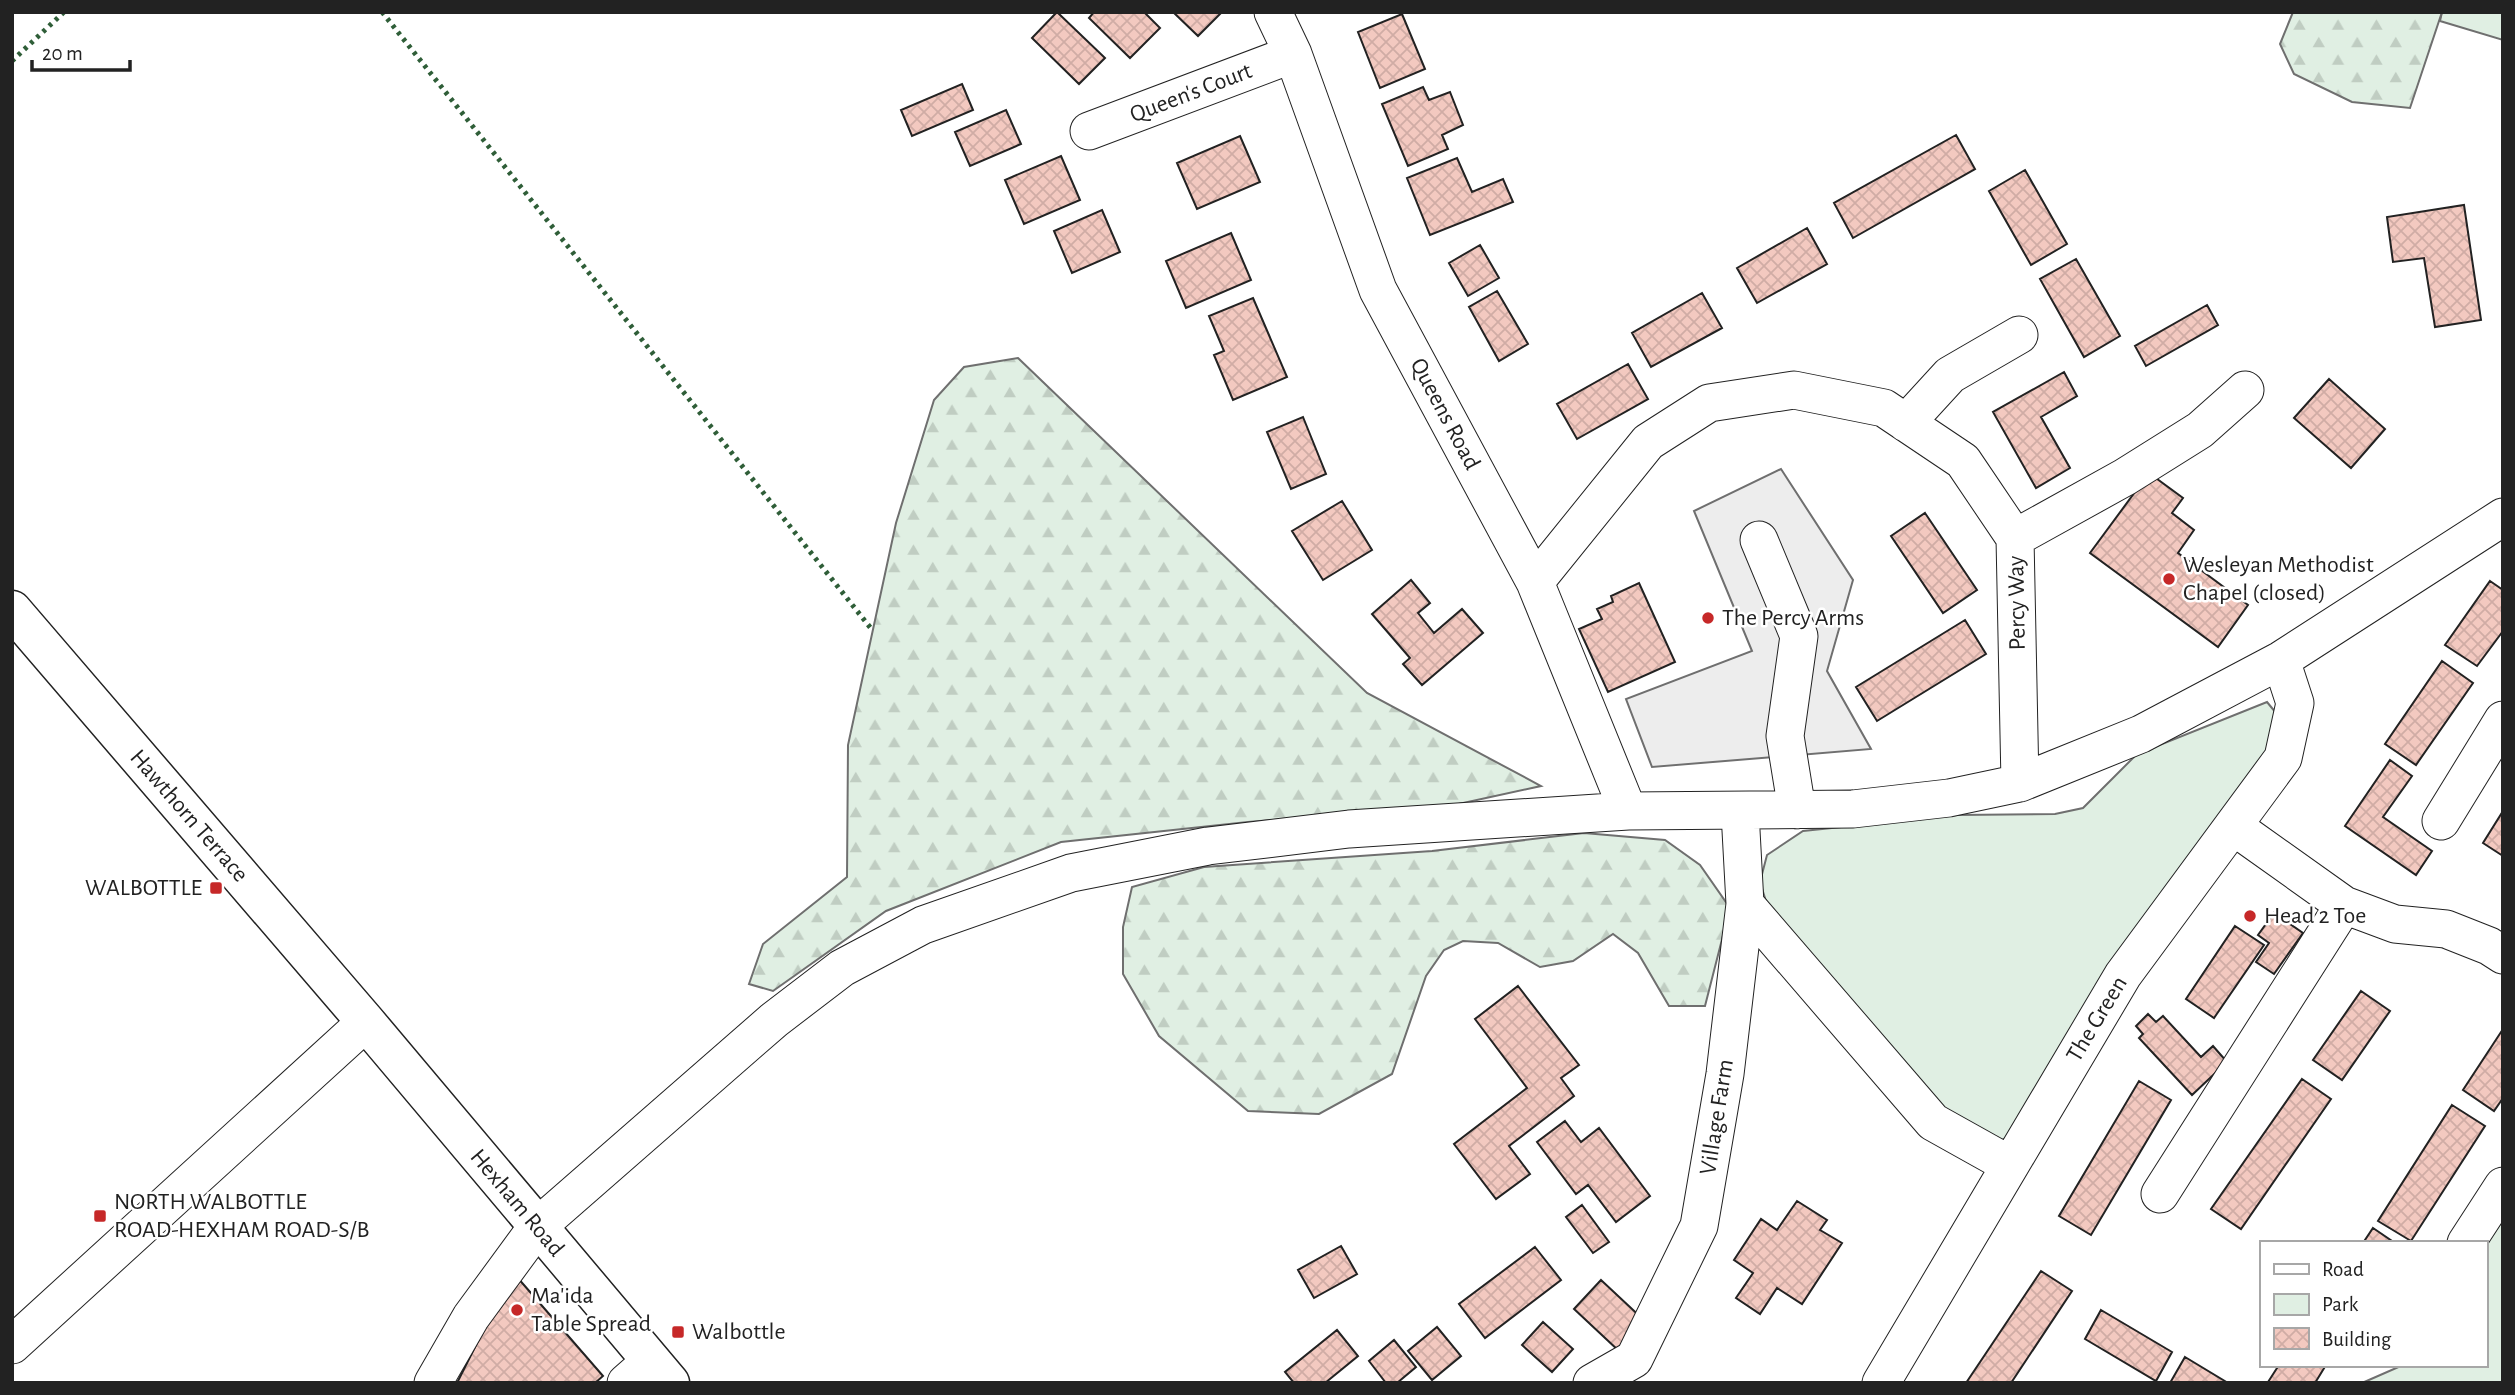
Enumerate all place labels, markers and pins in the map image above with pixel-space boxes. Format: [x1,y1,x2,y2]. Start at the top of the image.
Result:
place label: Wesleyan Methodist Chapel (closed) [2183,553,2374,605]
marker: Wesleyan Methodist Chapel (closed) [2161,571,2177,587]
place label: The Percy Arms [1722,606,1864,630]
marker: The Percy Arms [1700,610,1716,626]
place label: WALBOTTLE [85,876,202,900]
marker: WALBOTTLE [208,880,224,896]
place label: Head 2 Toe [2264,904,2366,928]
marker: Head 2 Toe [2242,908,2258,924]
place label: NORTH WALBOTTLE ROAD-HEXHAM ROAD-S/B [114,1190,369,1242]
marker: NORTH WALBOTTLE ROAD-HEXHAM ROAD-S/B [92,1208,108,1224]
place label: Ma'ida Table Spread [531,1284,651,1336]
marker: Ma'ida Table Spread [509,1302,525,1318]
place label: Walbottle [692,1320,786,1344]
marker: Walbottle [670,1324,686,1340]

